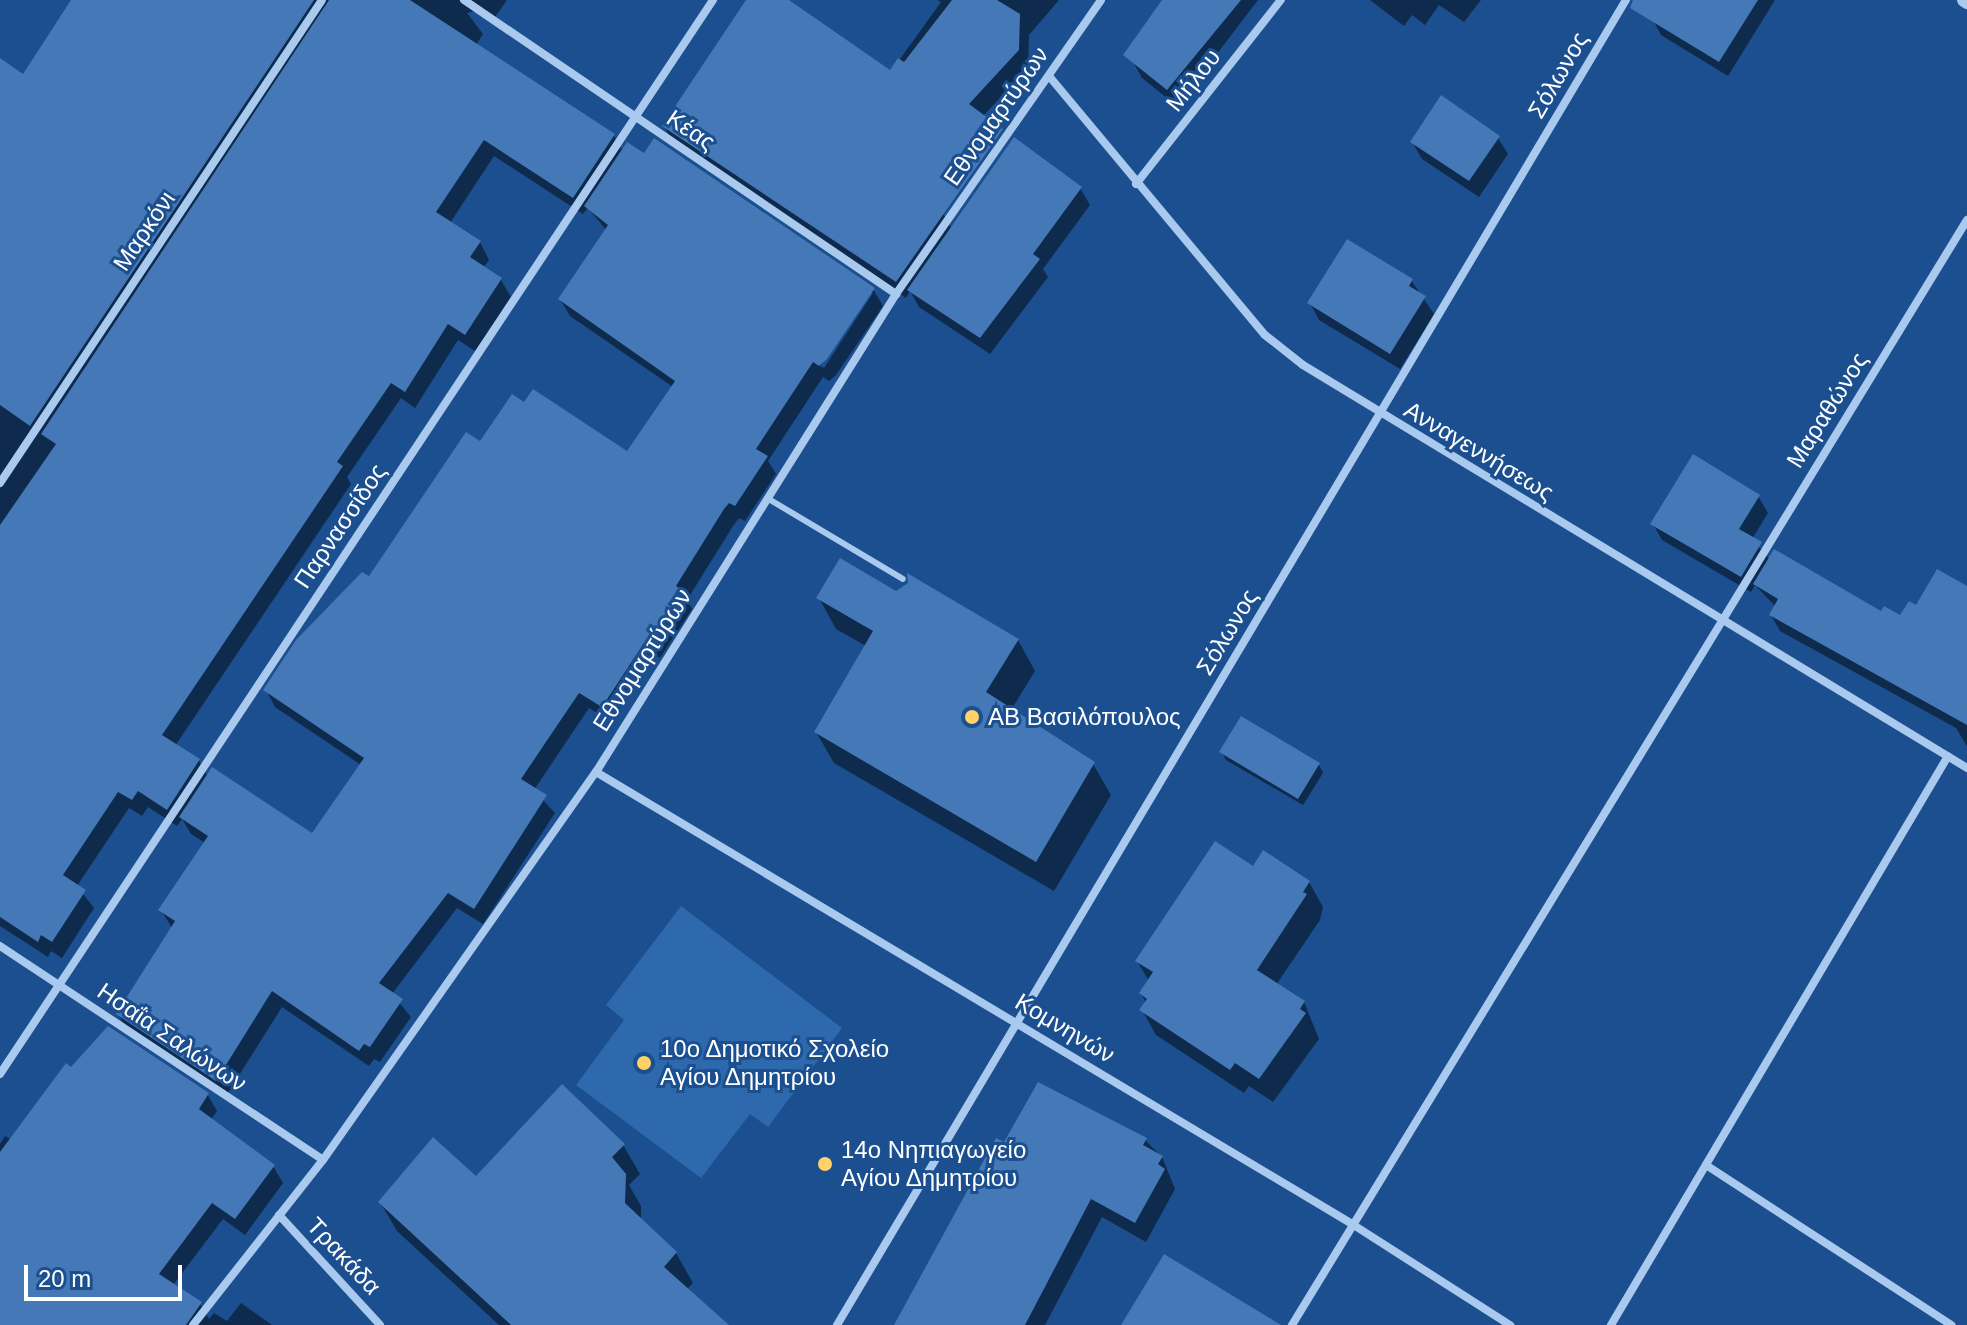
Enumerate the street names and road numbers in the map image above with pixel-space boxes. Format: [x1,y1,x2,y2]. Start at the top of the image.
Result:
street label: Σόλωνος [1522,27,1594,123]
street label: Εθνομαρτύρων [938,41,1054,191]
street label: Μήλου [1160,43,1226,117]
street label: Κέας [661,103,721,157]
street label: Μαρκόνι [107,186,181,276]
street label: Μαραθώνος [1780,347,1874,473]
street label: Ανναγεννήσεως [1399,395,1559,507]
street label: Παρνασσίδος [288,458,392,594]
street label: Εθνομαρτύρων [587,583,697,737]
street label: Σόλωνος [1190,584,1264,680]
street label: Ησαΐα Σαλώνων [92,976,252,1098]
street label: Κομνηνών [1010,987,1120,1069]
street label: Τρακάδα [301,1211,387,1301]

